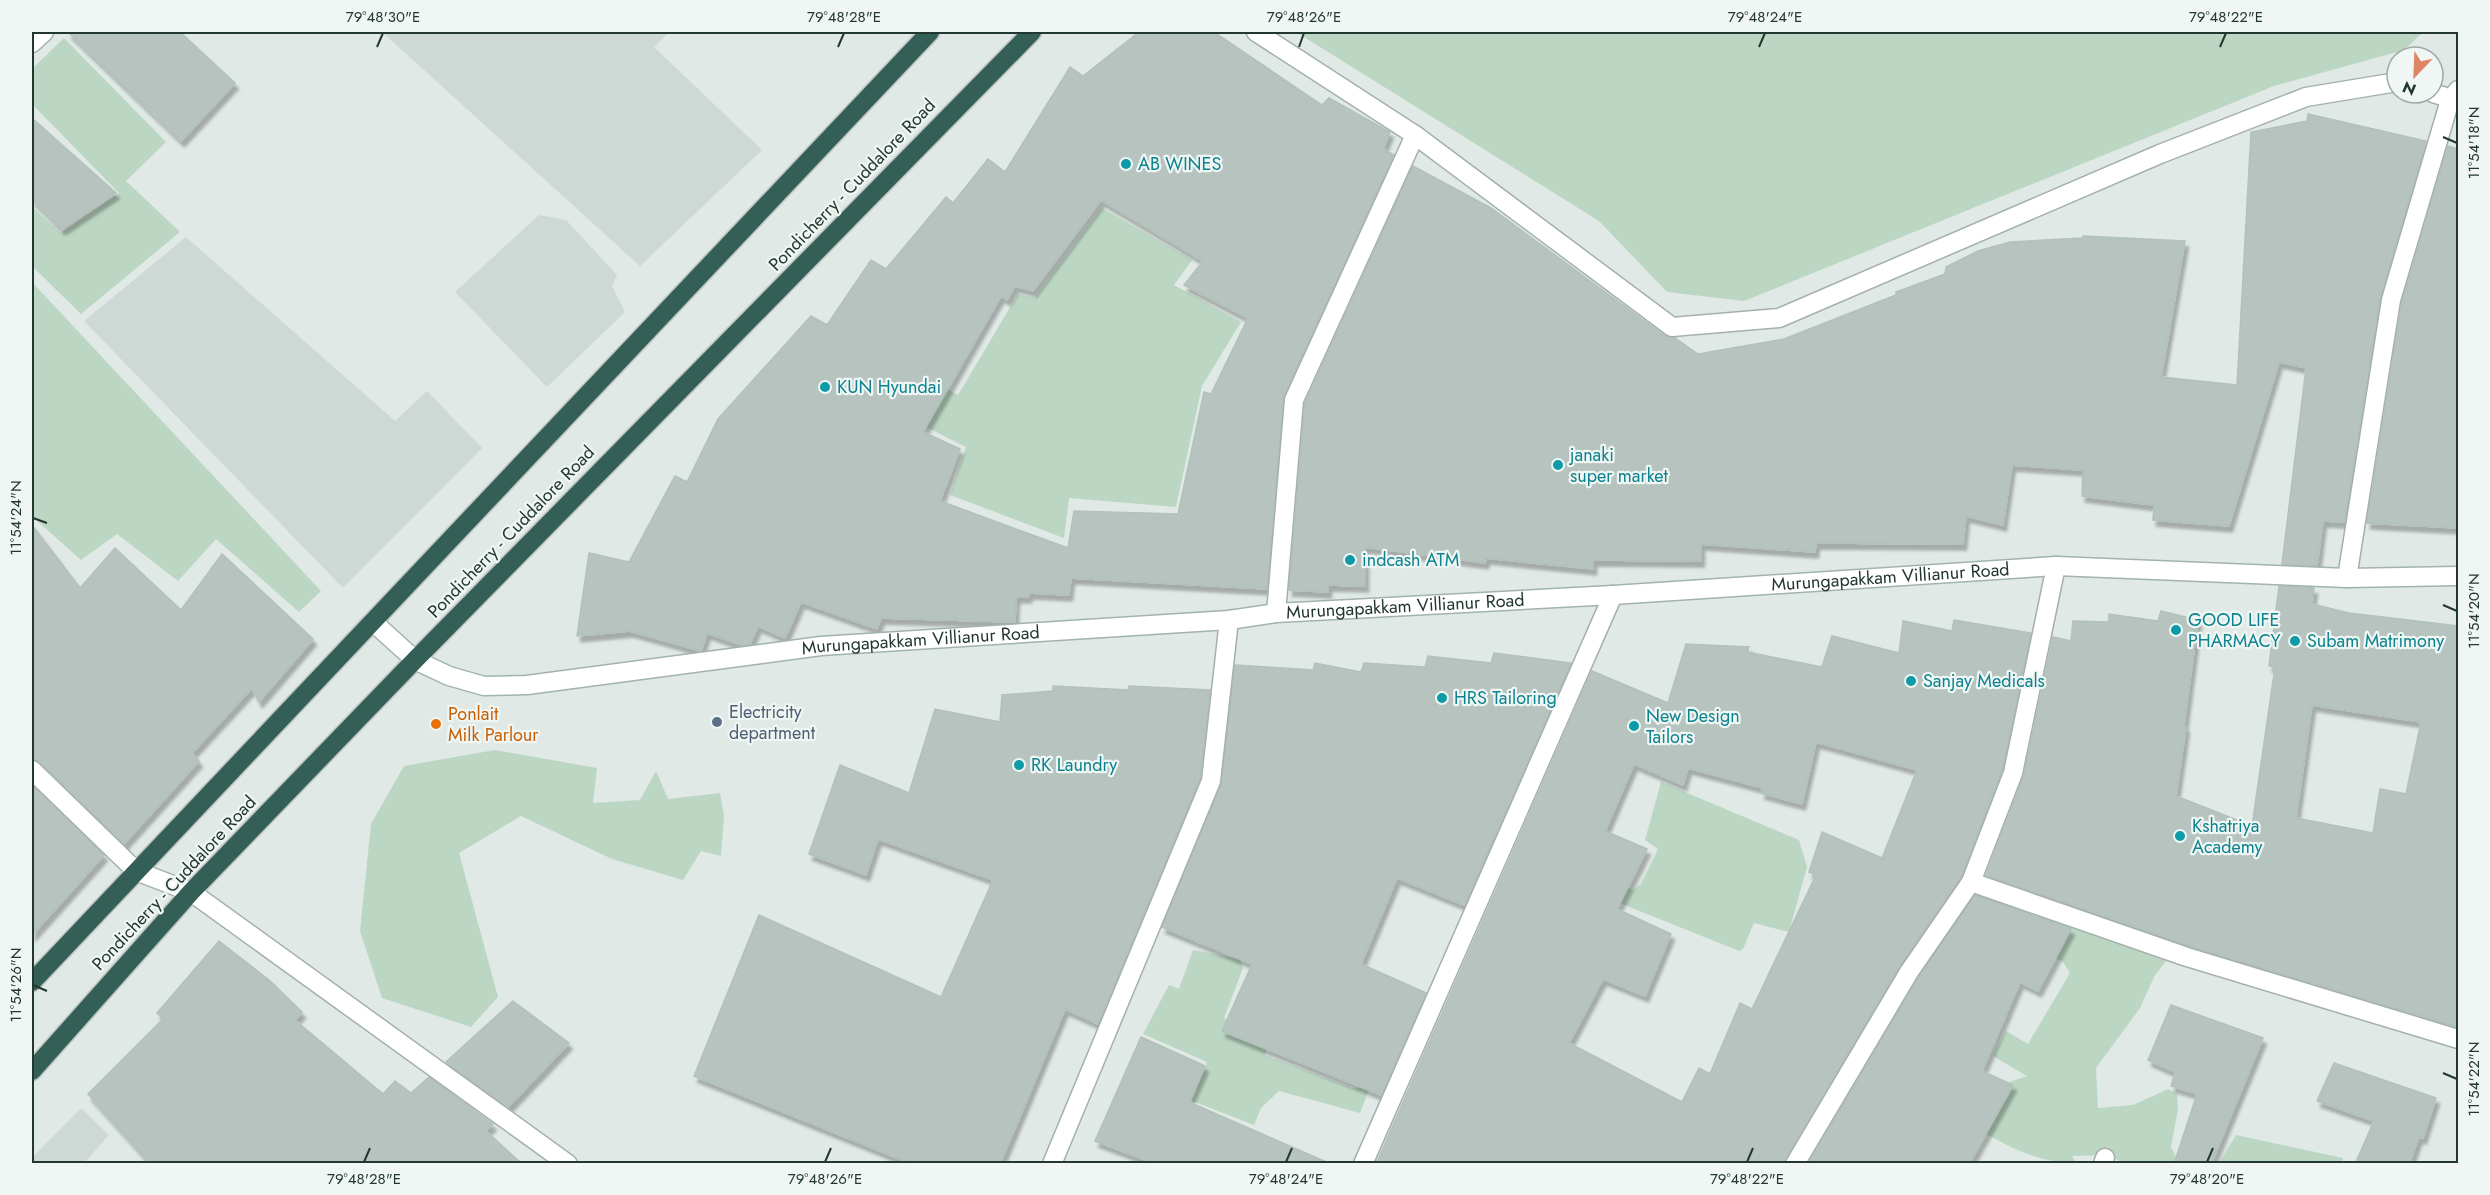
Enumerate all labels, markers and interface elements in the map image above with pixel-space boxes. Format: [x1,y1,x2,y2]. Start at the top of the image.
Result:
text: 79°48'30"E [346,6,420,28]
text: 79°48'28"E [807,6,881,28]
text: 79°48'26"E [1267,6,1341,28]
text: 79°48'24"E [1728,6,1802,28]
text: 79°48'22"E [2189,6,2263,28]
north arrow [2385,45,2445,105]
text: N [2399,75,2420,101]
street label: Pondicherry - Cuddalore Road [763,93,941,277]
text: 11°54'18"N [2463,107,2485,179]
place label: AB WINES [1138,151,1221,177]
marker: AB WINES [1119,157,1133,171]
place label: KUN Hyundai [837,374,941,400]
marker: KUN Hyundai [818,380,832,394]
street label: Pondicherry - Cuddalore Road [422,440,600,624]
place label: janaki super market [1568,442,1669,489]
marker: janaki super market [1551,458,1565,472]
text: 11°54'24"N [5,480,27,556]
place label: indcash ATM [1362,547,1459,573]
marker: indcash ATM [1343,553,1357,567]
street label: Murungapakkam Villianur Road [1771,556,2010,598]
text: 11°54'20"N [2463,573,2485,649]
street label: Murungapakkam Villianur Road [1285,587,1525,625]
place label: GOOD LIFE PHARMACY [2188,607,2281,654]
street label: Murungapakkam Villianur Road [800,619,1040,661]
marker: GOOD LIFE PHARMACY [2169,623,2183,637]
place label: Subam Matrimony [2307,628,2444,654]
marker: Subam Matrimony [2288,634,2302,648]
place label: Sanjay Medicals [1923,668,2045,694]
marker: Sanjay Medicals [1904,674,1918,688]
place label: HRS Tailoring [1454,685,1557,711]
marker: HRS Tailoring [1435,691,1449,705]
place label: Electricity department [729,699,816,746]
place label: Ponlait Milk Parlour [448,701,539,748]
place label: New Design Tailors [1646,703,1740,750]
marker: Electricity department [710,715,724,729]
marker: Ponlait Milk Parlour [429,717,443,731]
marker: New Design Tailors [1627,719,1641,733]
place label: RK Laundry [1031,752,1117,778]
marker: RK Laundry [1012,758,1026,772]
street label: Pondicherry - Cuddalore Road [86,790,262,976]
place label: Kshatriya Academy [2192,813,2263,860]
marker: Kshatriya Academy [2173,829,2187,843]
text: 11°54'26"N [5,948,27,1022]
text: 11°54'22"N [2463,1042,2485,1116]
text: 79°48'28"E [327,1168,401,1190]
text: 79°48'26"E [788,1168,862,1190]
text: 79°48'24"E [1249,1168,1323,1190]
text: 79°48'22"E [1710,1168,1784,1190]
text: 79°48'20"E [2170,1168,2244,1190]

